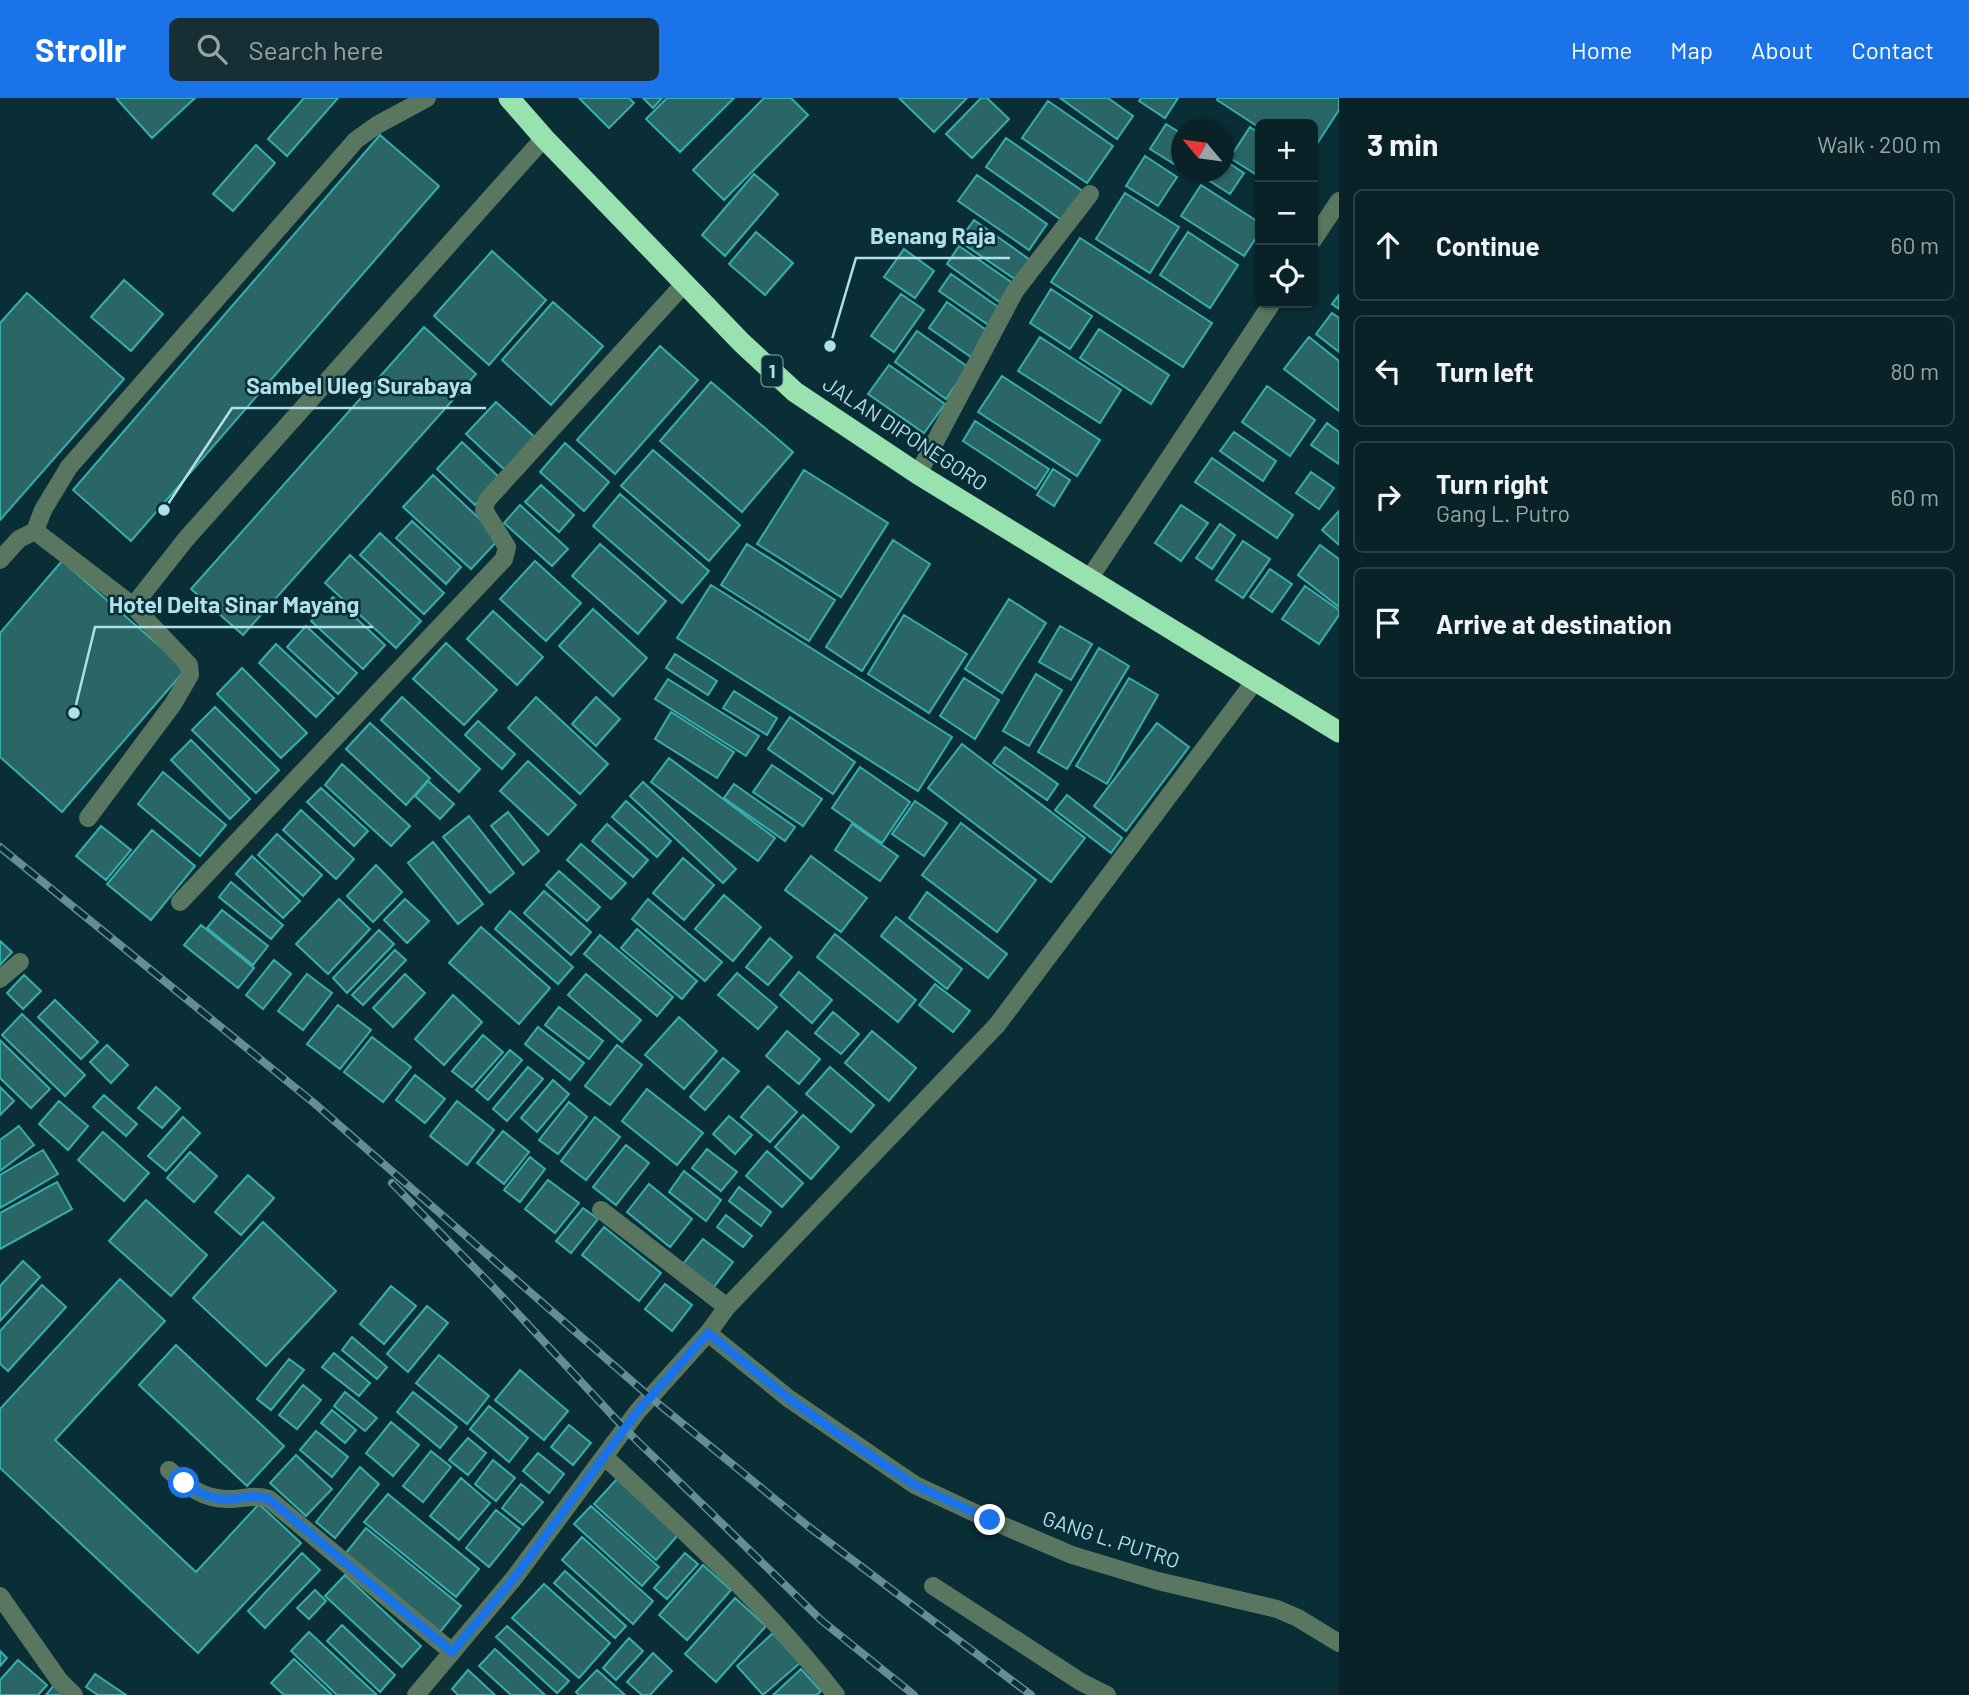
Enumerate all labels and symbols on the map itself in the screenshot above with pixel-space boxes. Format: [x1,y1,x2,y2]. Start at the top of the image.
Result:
north arrow [1171,119,1234,182]
callout: Benang Raja [856,214,1010,258]
text: Benang Raja [870,221,996,249]
road number: 1 [762,356,782,386]
callout: Sambel Uleg Surabaya [232,364,486,408]
street label: JALAN DIPONEGORO [819,370,993,495]
text: Sambel Uleg Surabaya [246,371,472,399]
callout: Hotel Delta Sinar Mayang [95,583,373,627]
text: Hotel Delta Sinar Mayang [109,590,359,618]
route start [168,1467,199,1498]
route end [974,1504,1005,1535]
street label: GANG L. PUTRO [1040,1505,1183,1573]

